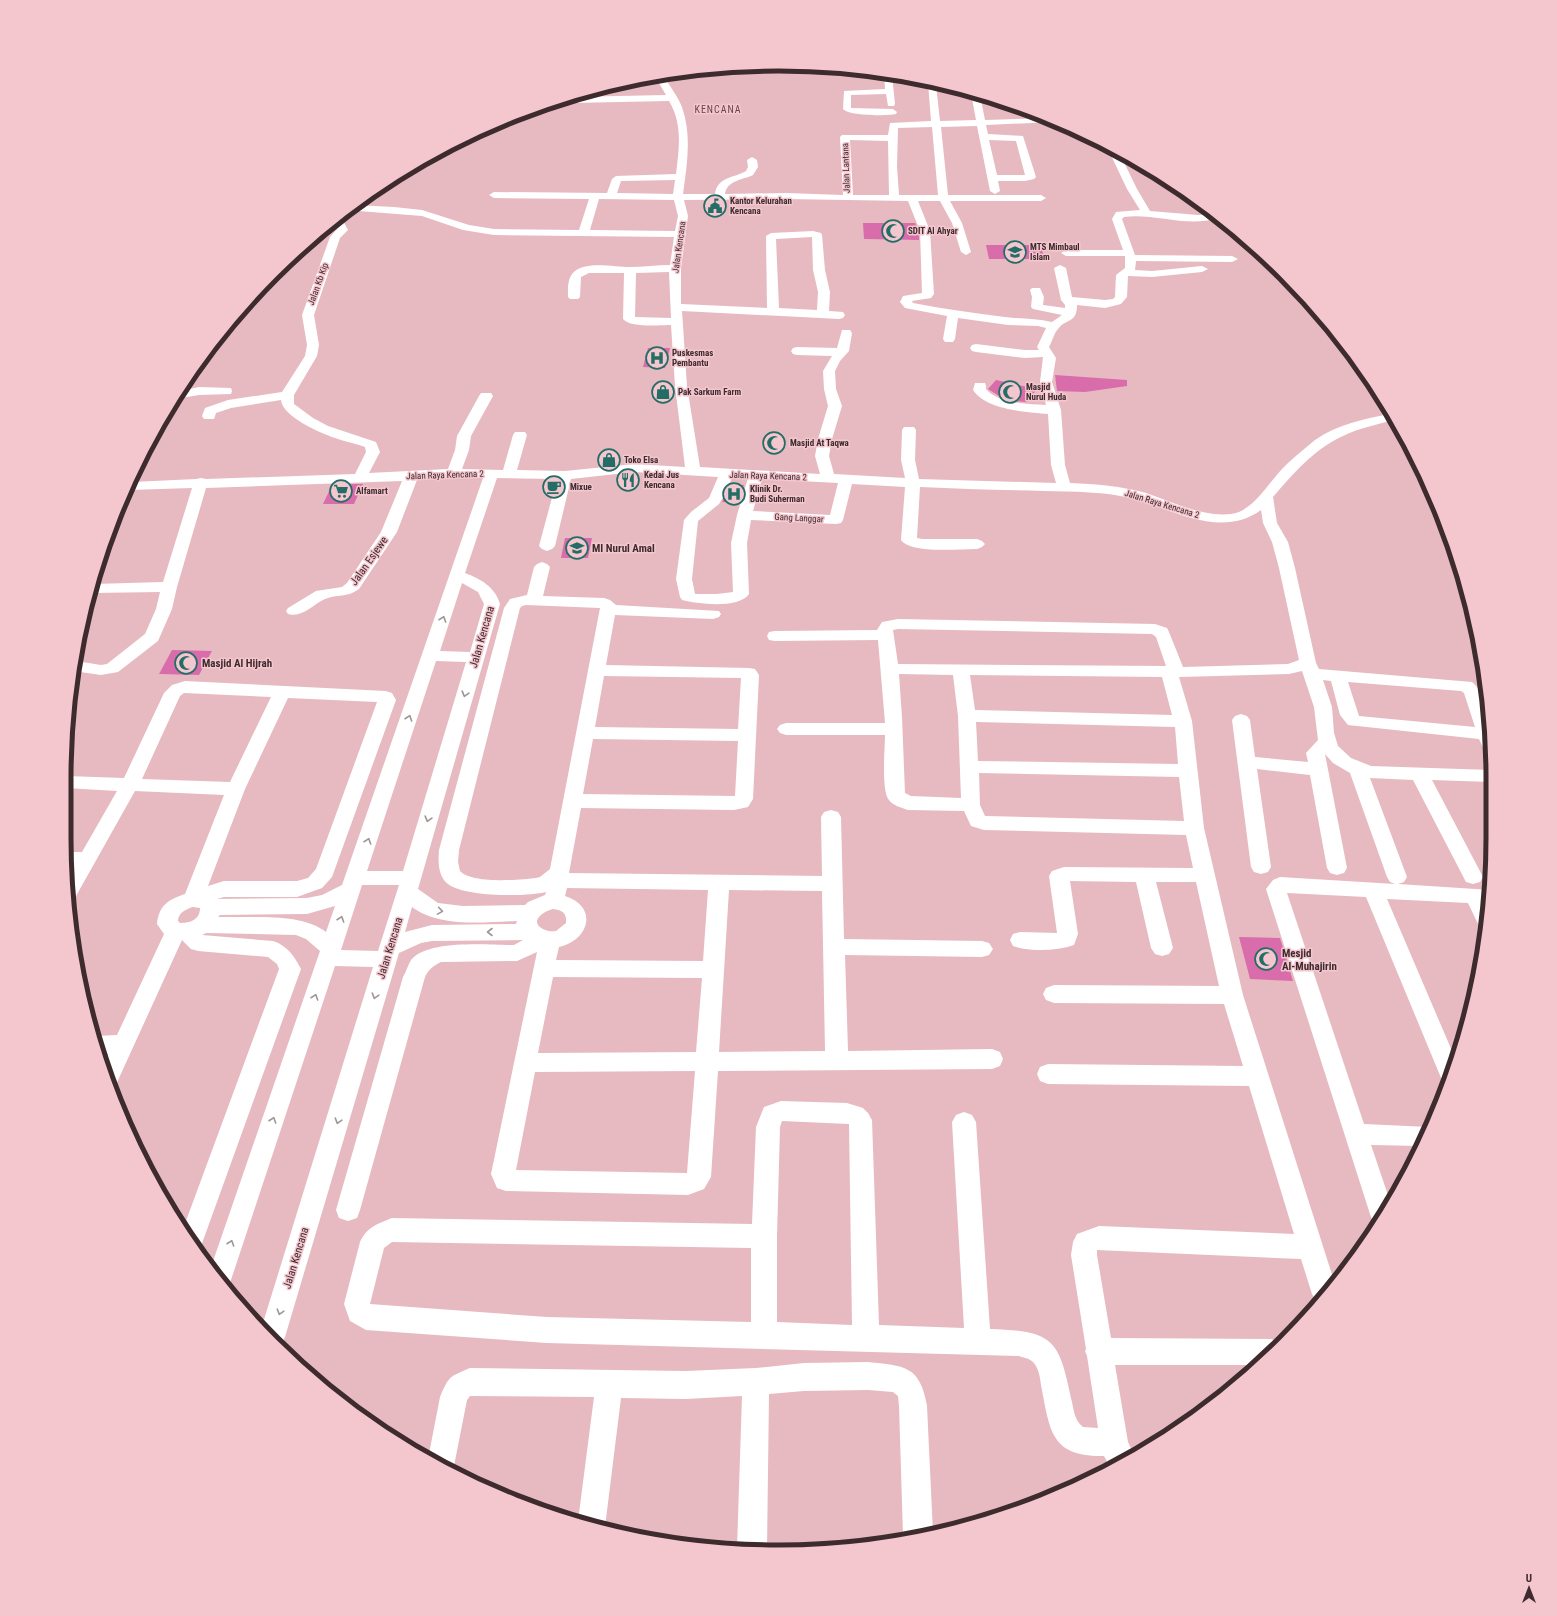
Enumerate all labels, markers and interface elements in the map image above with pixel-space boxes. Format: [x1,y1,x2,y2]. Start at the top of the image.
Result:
district label: KENCANA [694,104,742,115]
street label: Jalan Lantana [840,143,852,193]
public building icon: Kantor Kelurahan Kencana [702,193,728,219]
place label: Kantor Kelurahan Kencana [730,196,792,216]
mosque icon: SDIT Al Ahyar [880,218,906,244]
street label: Jalan Kencana [670,221,688,273]
place label: SDIT Al Ahyar [908,226,958,236]
school or university icon: MTS Mimbaul Islam [1002,239,1028,265]
place label: MTS Mimbaul Islam [1030,242,1080,262]
street label: Jalan Kb Kip [306,261,330,307]
hospital icon: Puskesmas Pembantu [644,345,670,371]
place label: Puskesmas Pembantu [672,348,713,368]
shop icon: Pak Sarkum Farm [650,379,676,405]
mosque icon: Masjid Nurul Huda [997,379,1023,405]
place label: Masjid Nurul Huda [1026,382,1066,402]
place label: Pak Sarkum Farm [678,387,742,397]
mosque icon: Masjid At Taqwa [761,430,787,456]
place label: Masjid At Taqwa [790,438,849,448]
shop icon: Toko Elsa [596,447,622,473]
place label: Toko Elsa [624,455,658,465]
restaurant icon: Kedai Jus Kencana [615,467,641,493]
street label: Jalan Raya Kencana 2 [406,469,484,481]
place label: Kedai Jus Kencana [644,470,679,490]
street label: Jalan Raya Kencana 2 [729,470,807,482]
cafe icon: Mixue [541,474,567,500]
supermarket icon: Alfamart [328,478,354,504]
hospital icon: Klinik Dr. Budi Suherman [721,481,747,507]
place label: Mixue [570,482,593,492]
place label: Klinik Dr. Budi Suherman [750,484,805,504]
place label: Alfamart [356,486,388,496]
street label: Jalan Raya Kencana 2 [1123,488,1201,520]
street label: Gang Langgar [774,512,824,524]
street label: Jalan Esjewe [347,534,391,588]
school or university icon: MI Nurul Amal [564,535,590,561]
place label: MI Nurul Amal [592,542,655,555]
street label: Jalan Kencana [467,605,497,669]
one-way arrow [438,616,446,623]
mosque icon: Masjid Al Hijrah [173,650,199,676]
place label: Masjid Al Hijrah [202,657,272,670]
one-way arrow [461,691,470,698]
one-way arrow [405,714,413,721]
one-way arrow [424,815,433,822]
one-way arrow [363,837,372,844]
one-way arrow [437,906,443,914]
one-way arrow [336,916,345,923]
street label: Jalan Kencana [374,916,406,980]
one-way arrow [487,928,493,936]
mosque icon: Mesjid Al-Muhajirin [1253,946,1279,972]
place label: Mesjid Al-Muhajirin [1282,947,1337,973]
one-way arrow [371,992,380,999]
one-way arrow [310,993,318,1000]
one-way arrow [268,1117,277,1124]
one-way arrow [334,1117,343,1124]
street label: Jalan Kencana [280,1226,312,1290]
one-way arrow [227,1240,235,1247]
one-way arrow [276,1308,285,1315]
north arrow [1509,1568,1549,1608]
text: U [1526,1572,1532,1585]

